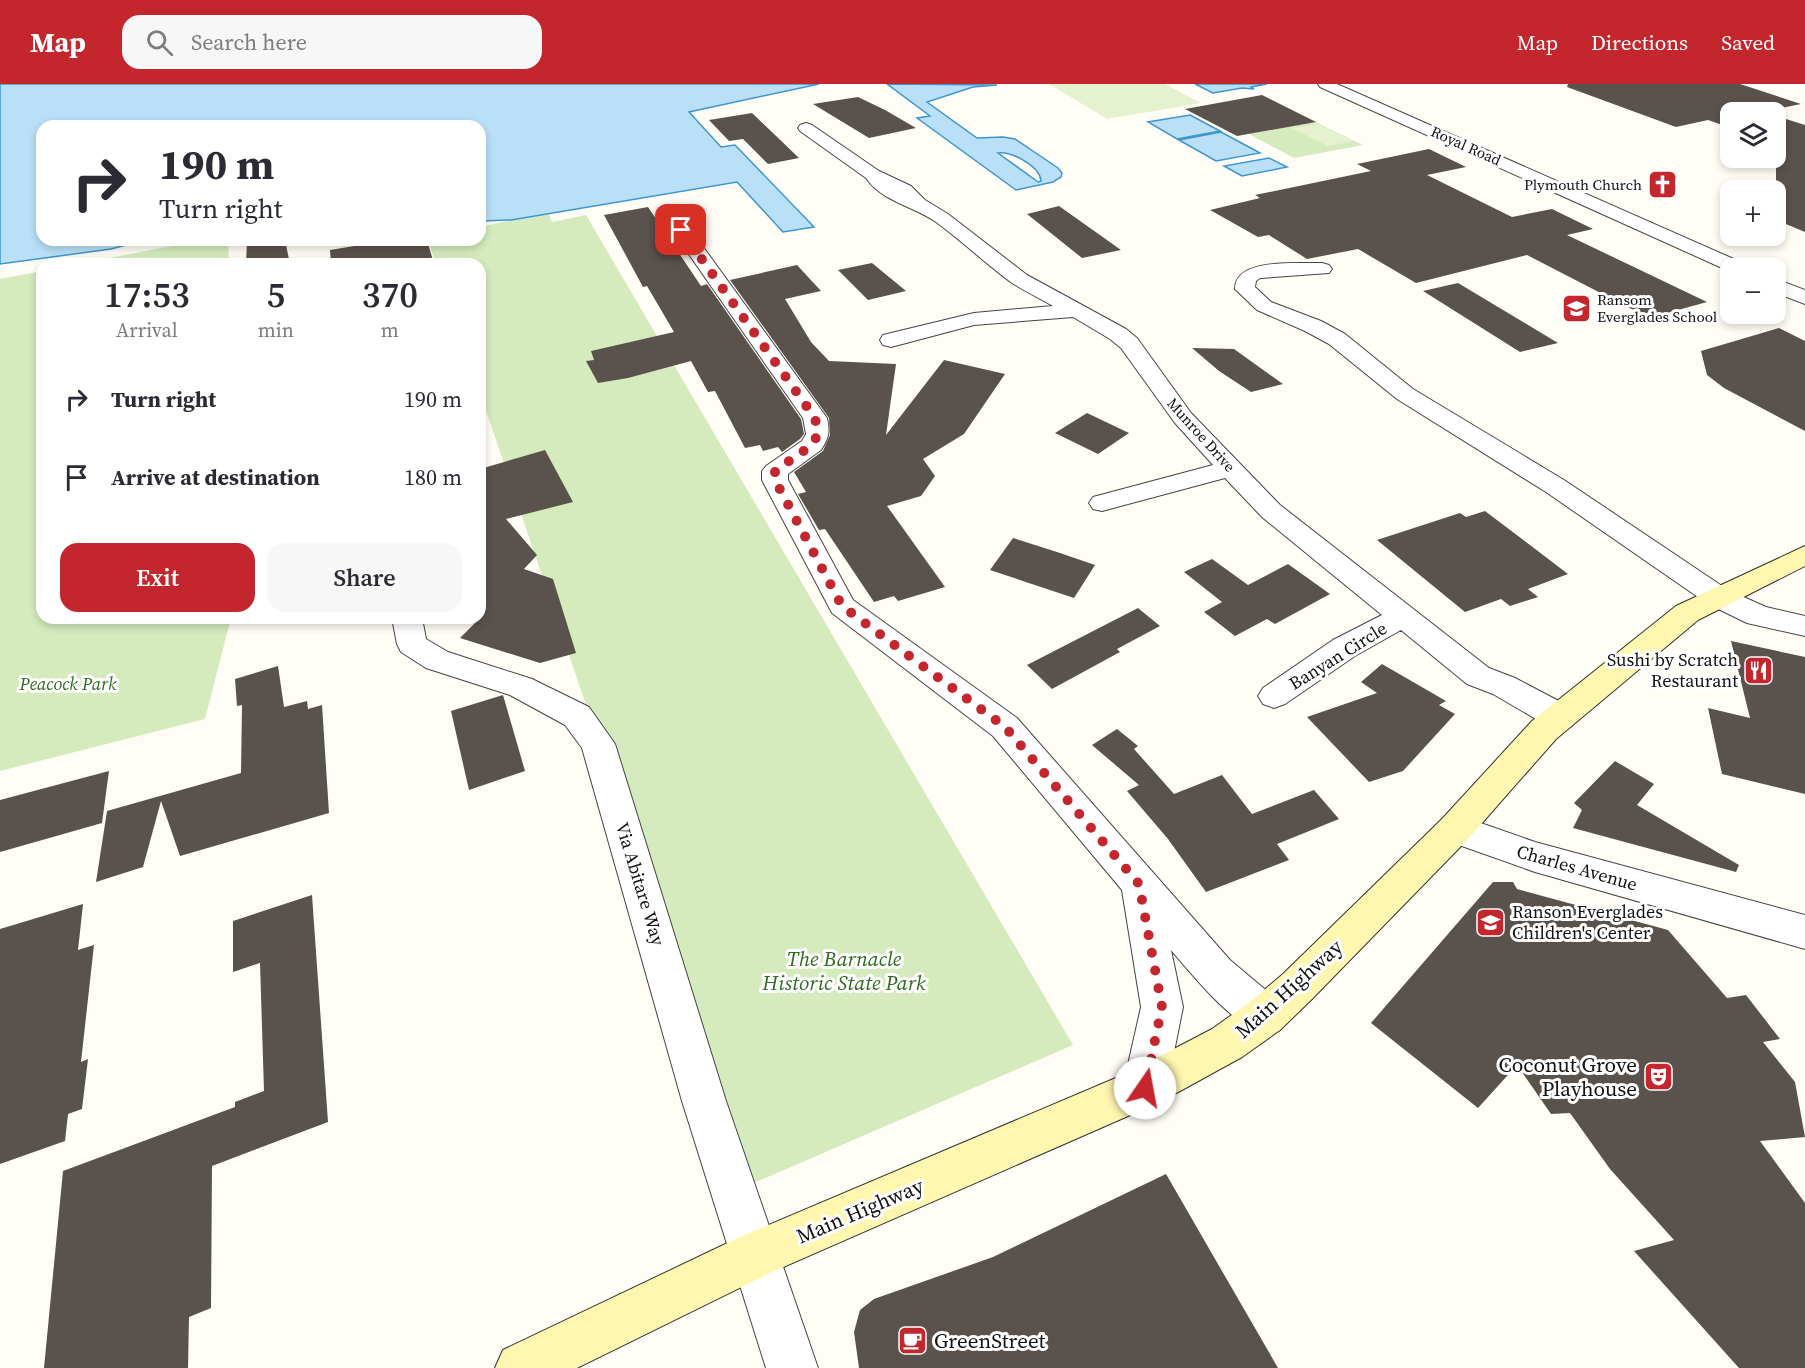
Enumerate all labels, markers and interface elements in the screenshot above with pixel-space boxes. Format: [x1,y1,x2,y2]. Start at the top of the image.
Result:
search box [122,15,542,69]
text: Map [30,23,86,61]
icon: search [143,26,176,59]
text: Search here [191,27,307,57]
text: Map [1517,28,1558,57]
text: Directions [1591,28,1688,57]
text: Saved [1721,28,1775,57]
map controls [1720,102,1786,324]
button: layers [1720,102,1786,168]
street label: Royal Road [1428,121,1505,171]
text: 190 m [159,135,274,193]
icon: right [60,144,138,222]
church icon: Plymouth Church [1647,169,1679,201]
place label: Plymouth Church [1524,174,1642,195]
button: + [1720,180,1786,246]
text: Turn right [159,190,283,227]
pin [655,204,706,255]
icon: arrive [664,213,697,246]
button: − [1720,258,1786,324]
text: 17:53 [104,270,190,319]
text: 5 [266,270,285,319]
text: 370 [362,270,418,319]
place label: Ransom Everglades School [1597,289,1718,327]
school or university icon: Ransom Everglades School [1560,293,1592,325]
text: Arrival [116,316,178,344]
text: min [258,316,294,344]
text: m [381,316,399,344]
icon: right [60,383,93,416]
text: Turn right [111,384,216,414]
text: 190 m [404,384,462,414]
street label: Munroe Drive [1163,393,1240,476]
icon: arrive [60,461,93,494]
text: Arrive at destination [111,462,320,492]
text: 180 m [404,462,462,492]
button: Exit [60,543,255,612]
button: Share [267,543,462,612]
street label: Banyan Circle [1284,616,1391,696]
place label: Sushi by Scratch Restaurant [1607,647,1738,693]
restaurant icon: Sushi by Scratch Restaurant [1743,654,1775,686]
park label: Peacock Park [19,671,117,696]
street label: Via Abitare Way [610,819,671,949]
street label: Charles Avenue [1514,838,1640,897]
place label: Ranson Everglades Children's Center [1512,899,1663,945]
school or university icon: Ranson Everglades Children's Center [1475,906,1507,938]
street label: Main Highway [1229,932,1349,1045]
park label: The Barnacle Historic State Park [761,944,926,997]
place label: Coconut Grove Playhouse [1498,1050,1637,1103]
position arrow [1113,1056,1177,1120]
theatre icon: Coconut Grove Playhouse [1642,1061,1674,1093]
street label: Main Highway [792,1171,928,1250]
cafe icon: GreenStreet [897,1325,929,1357]
place label: GreenStreet [934,1326,1046,1355]

